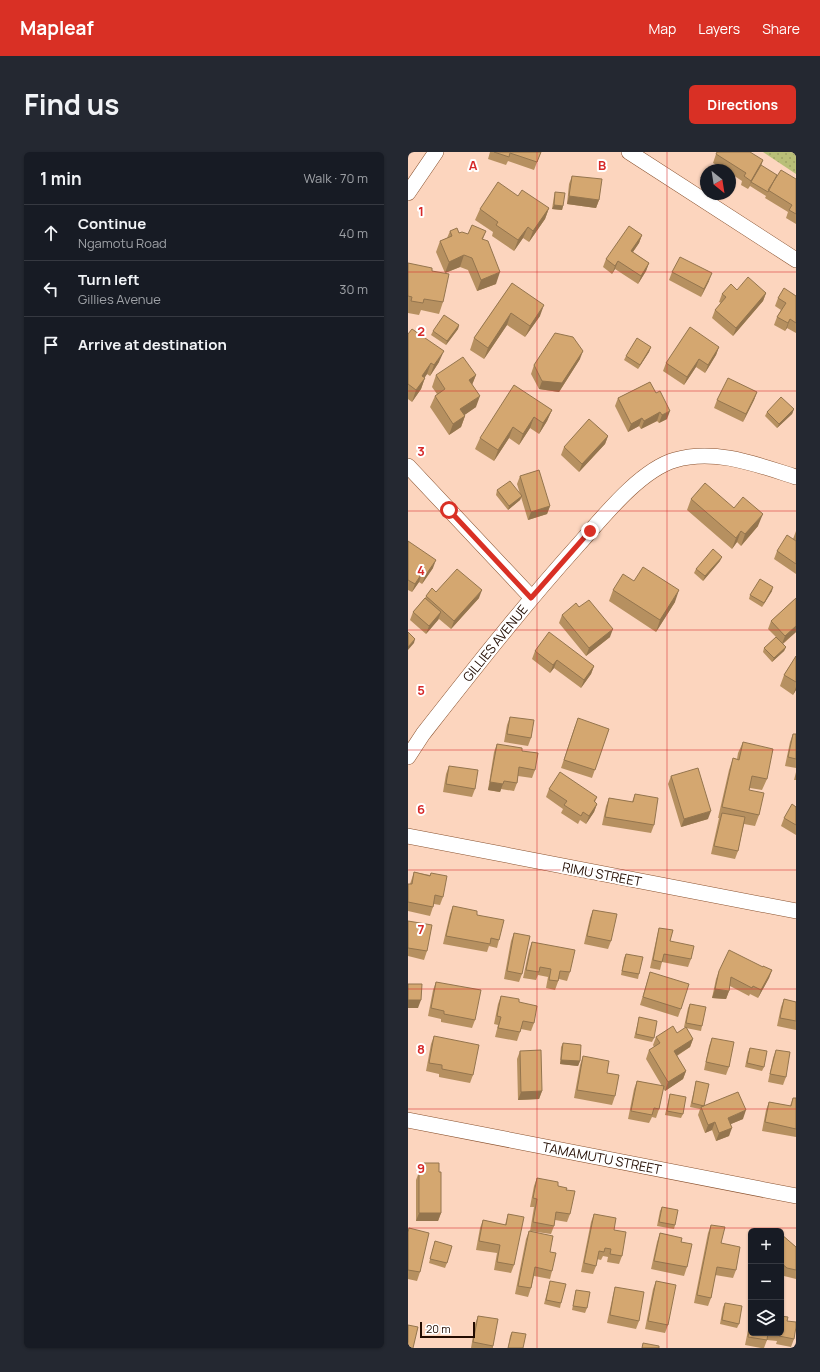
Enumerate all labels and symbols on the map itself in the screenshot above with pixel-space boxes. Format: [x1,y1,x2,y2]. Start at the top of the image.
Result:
text: A [469,156,478,174]
text: B [598,156,606,174]
north arrow [700,164,736,200]
text: 1 [418,202,424,220]
text: 2 [417,322,425,340]
text: 3 [417,442,425,460]
route start [440,501,458,519]
route end [581,522,599,540]
text: 4 [417,561,425,579]
street label: GILLIES AVENUE [458,601,532,685]
text: 5 [417,681,425,699]
text: 6 [417,800,425,818]
street label: RIMU STREET [561,857,643,891]
text: 7 [418,920,425,938]
text: 8 [417,1040,425,1058]
street label: TAMAMUTU STREET [541,1138,663,1178]
text: 9 [417,1159,425,1177]
scale bar [420,1320,475,1339]

